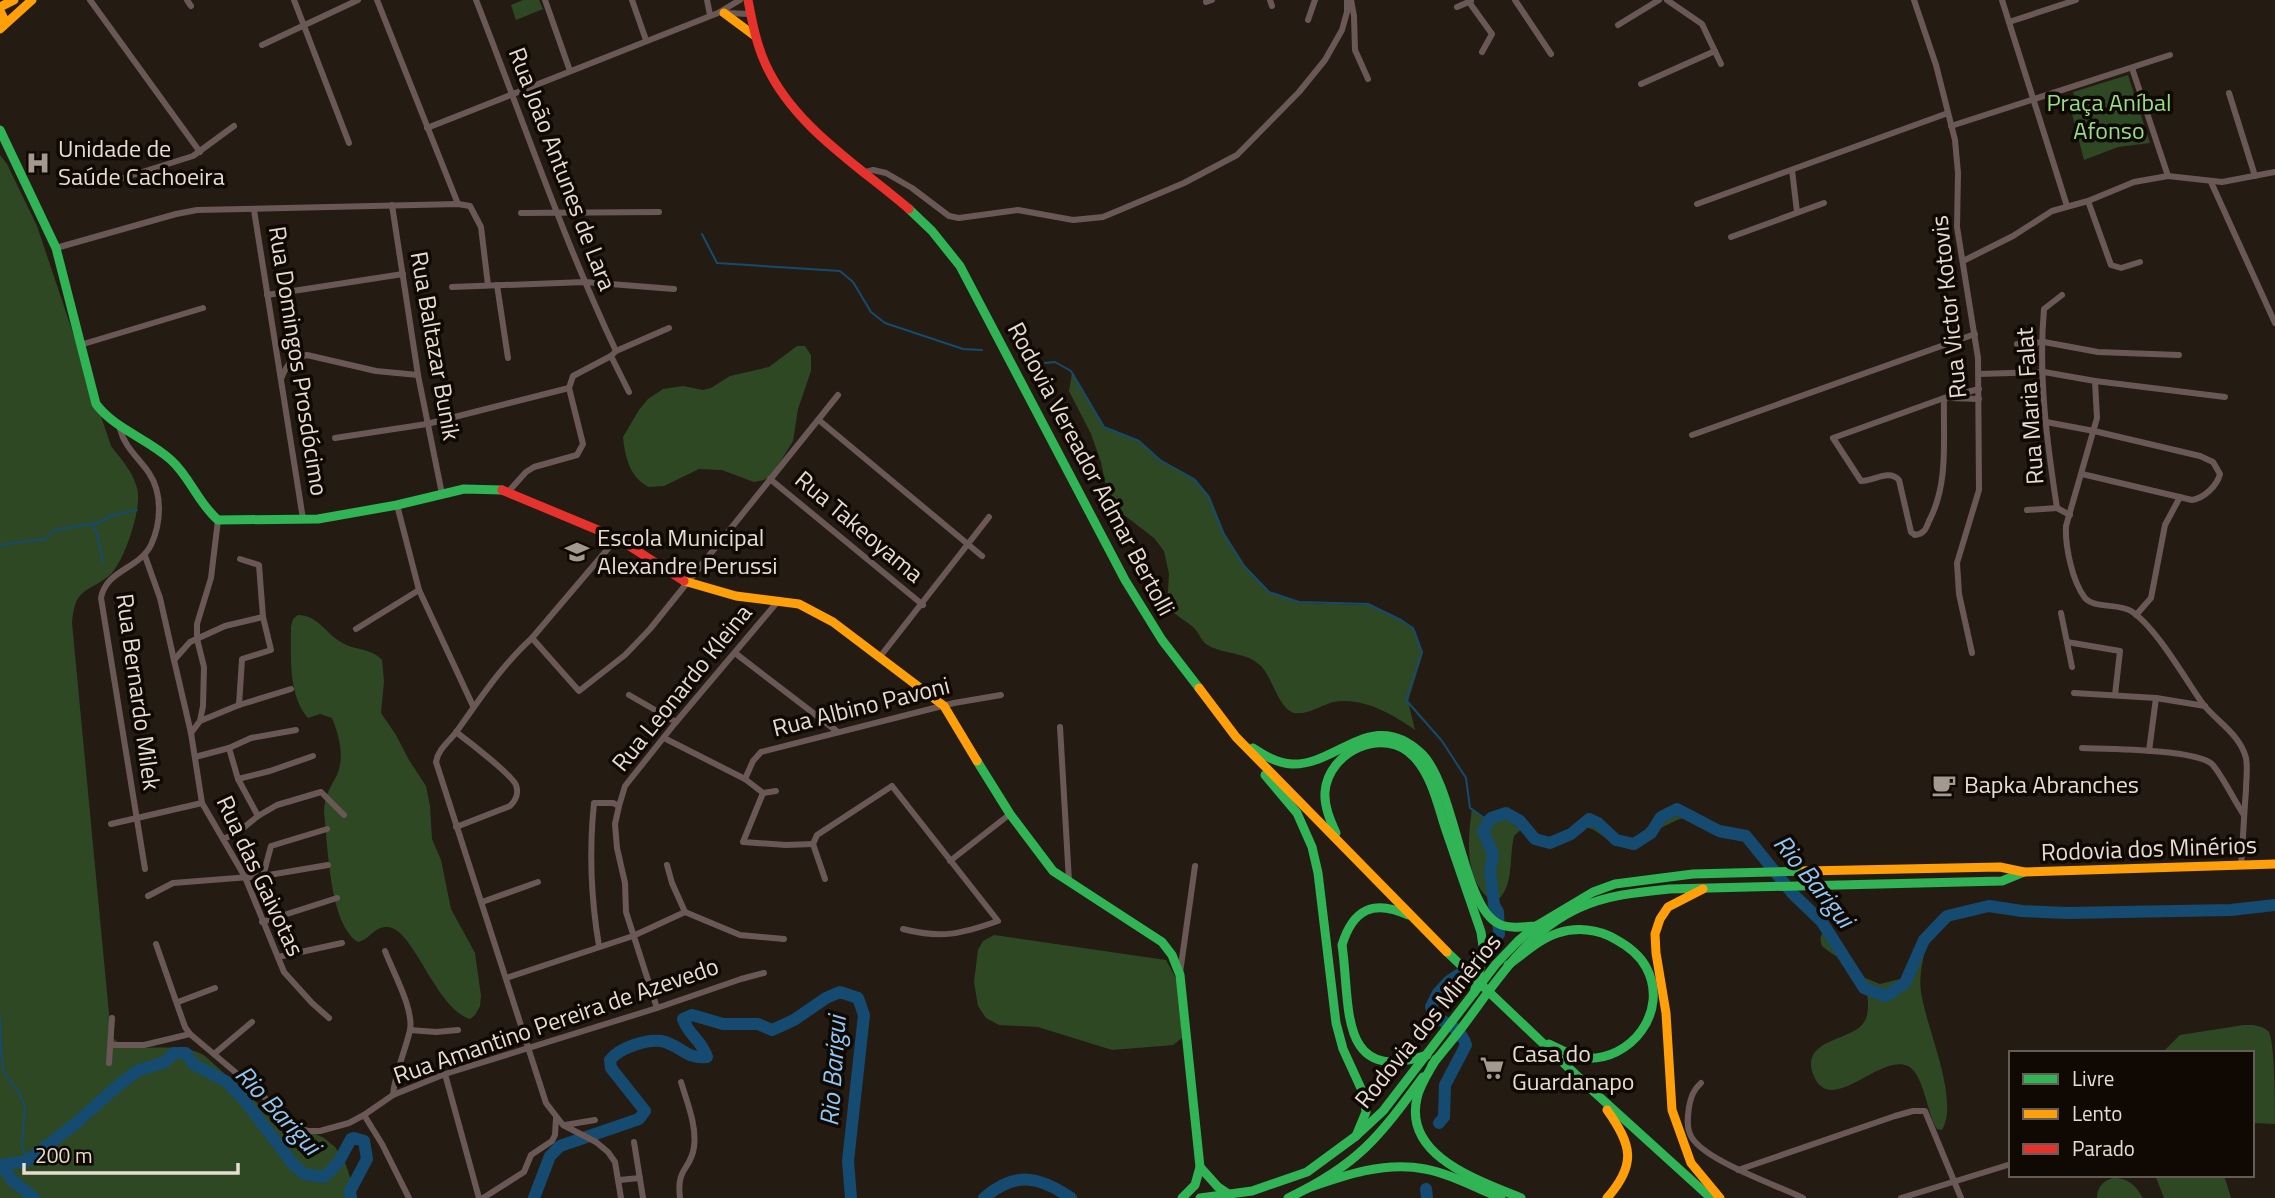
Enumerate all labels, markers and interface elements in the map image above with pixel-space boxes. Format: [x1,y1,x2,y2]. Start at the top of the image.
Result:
street label: Rua João Antunes de Lara [500,42,626,295]
park label: Praça Aníbal Afonso [2046,84,2172,148]
place label: Unidade de Saúde Cachoeira [58,130,225,194]
hospital icon: Unidade de Saúde Cachoeira [24,149,52,177]
street label: Rua Victor Kotovis [1920,214,1976,400]
street label: Rua Domingos Prosdócimo [260,223,338,498]
street label: Rua Baltazar Bunik [402,249,470,444]
street label: Rodovia Vereador Admar Bertolli [999,315,1185,622]
street label: Rua Maria Falat [2006,326,2052,486]
street label: Rua Takeoyama [787,462,932,591]
place label: Escola Municipal Alexandre Perussi [597,519,778,583]
school or university icon: Escola Municipal Alexandre Perussi [563,538,591,566]
street label: Rua Bernardo Milek [107,591,171,793]
street label: Rua Leonardo Kleina [602,596,760,779]
street label: Rua Albino Pavoni [768,667,953,745]
place label: Bapka Abranches [1964,766,2139,802]
cafe icon: Bapka Abranches [1930,771,1958,799]
street label: Rua das Gaivotas [208,789,314,962]
water label: Rio Barigui [1764,825,1866,938]
street label: Rodovia dos Minérios [2040,826,2258,870]
street label: Rodovia dos Minérios [1345,925,1509,1116]
street label: Rua Amantino Pereira de Azevedo [388,947,723,1093]
water label: Rio Barigui [809,1012,856,1128]
place label: Casa do Guardanapo [1512,1035,1635,1099]
legend [2009,1051,2254,1177]
supermarket icon: Casa do Guardanapo [1478,1054,1506,1082]
water label: Rio Barigui [226,1056,332,1165]
text: Livre [2072,1062,2114,1094]
text: Lento [2072,1097,2122,1129]
scale bar [24,1132,238,1176]
text: Parado [2072,1132,2135,1164]
text: 200 m [35,1139,92,1171]

